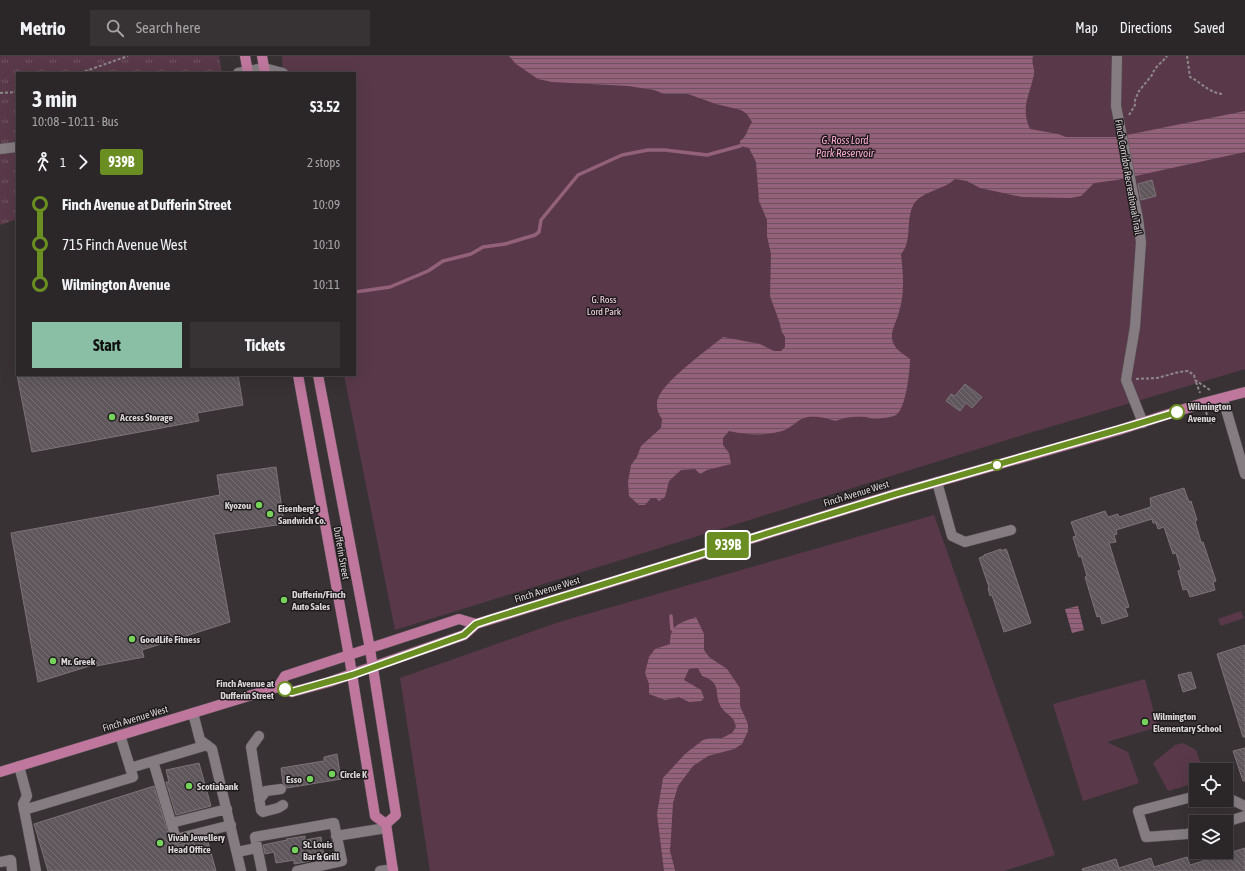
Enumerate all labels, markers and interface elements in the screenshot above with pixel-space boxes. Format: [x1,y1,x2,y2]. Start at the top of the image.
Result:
search box [90,10,370,46]
text: Metrio [20,17,66,39]
icon: search [104,17,126,39]
text: Search here [136,19,200,36]
text: Map [1075,20,1098,36]
text: Directions [1120,20,1172,36]
text: Saved [1194,20,1225,36]
text: 3 min [32,86,77,112]
text: $3.52 [310,98,340,115]
text: 10:08 – 10:11 · Bus [32,114,118,129]
street label: Finch Corridor Recreational Trail [1113,118,1144,236]
water label: G. Ross Lord Park Reservoir [816,134,875,159]
icon: walk [32,151,54,173]
icon: forward [72,151,94,173]
text: 939B [108,154,135,170]
text: 1 [60,155,66,170]
text: 2 stops [307,155,340,170]
text: Finch Avenue at Dufferin Street [62,196,231,213]
text: 10:09 [313,197,340,212]
text: 715 Finch Avenue West [62,236,187,253]
text: 10:10 [313,237,340,252]
text: Wilmington Avenue [62,276,170,293]
text: 10:11 [313,277,340,292]
park label: G. Ross Lord Park [587,294,622,317]
button: Start [32,322,182,368]
button: Tickets [190,322,340,368]
place label: Wilmington Avenue [1187,401,1231,424]
marker: Wilmington Avenue [1169,404,1185,420]
marker: Access Storage [107,412,117,422]
place label: Access Storage [119,412,173,423]
unlabelled marker [991,459,1003,471]
street label: Finch Avenue West [822,478,890,509]
place label: Kyozou [225,500,251,511]
marker: Kyozou [254,500,264,510]
place label: Eisenberg’s Sandwich Co. [278,503,326,526]
marker: Eisenberg’s Sandwich Co. [265,509,275,519]
street label: Dufferin Street [331,526,352,581]
line badge: 939B [700,532,756,558]
text: 939B [715,537,741,553]
street label: Finch Avenue West [513,574,581,605]
place label: Dufferin/Finch Auto Sales [291,589,346,612]
marker: Dufferin/Finch Auto Sales [279,595,289,605]
marker: GoodLife Fitness [127,634,137,644]
place label: GoodLife Fitness [140,634,200,645]
marker: Mr. Greek [48,656,58,666]
place label: Mr. Greek [61,656,96,667]
place label: Finch Avenue at Dufferin Street [216,678,274,701]
marker: Finch Avenue at Dufferin Street [277,681,293,697]
street label: Finch Avenue West [101,703,169,734]
place label: Wilmington Elementary School [1152,711,1222,734]
marker: Wilmington Elementary School [1140,717,1150,727]
map controls [1189,763,1233,859]
button: locate [1189,763,1233,807]
marker: Circle K [327,769,337,779]
place label: Circle K [340,769,367,780]
place label: Esso [286,774,302,785]
marker: Esso [305,774,315,784]
marker: Scotiabank [184,781,194,791]
place label: Scotiabank [197,781,239,792]
button: layers [1189,815,1233,859]
place label: Vivah Jewellery Head Office [167,832,226,855]
marker: Vivah Jewellery Head Office [155,838,165,848]
place label: St. Louis Bar & Grill [303,839,339,862]
marker: St. Louis Bar & Grill [290,845,300,855]

